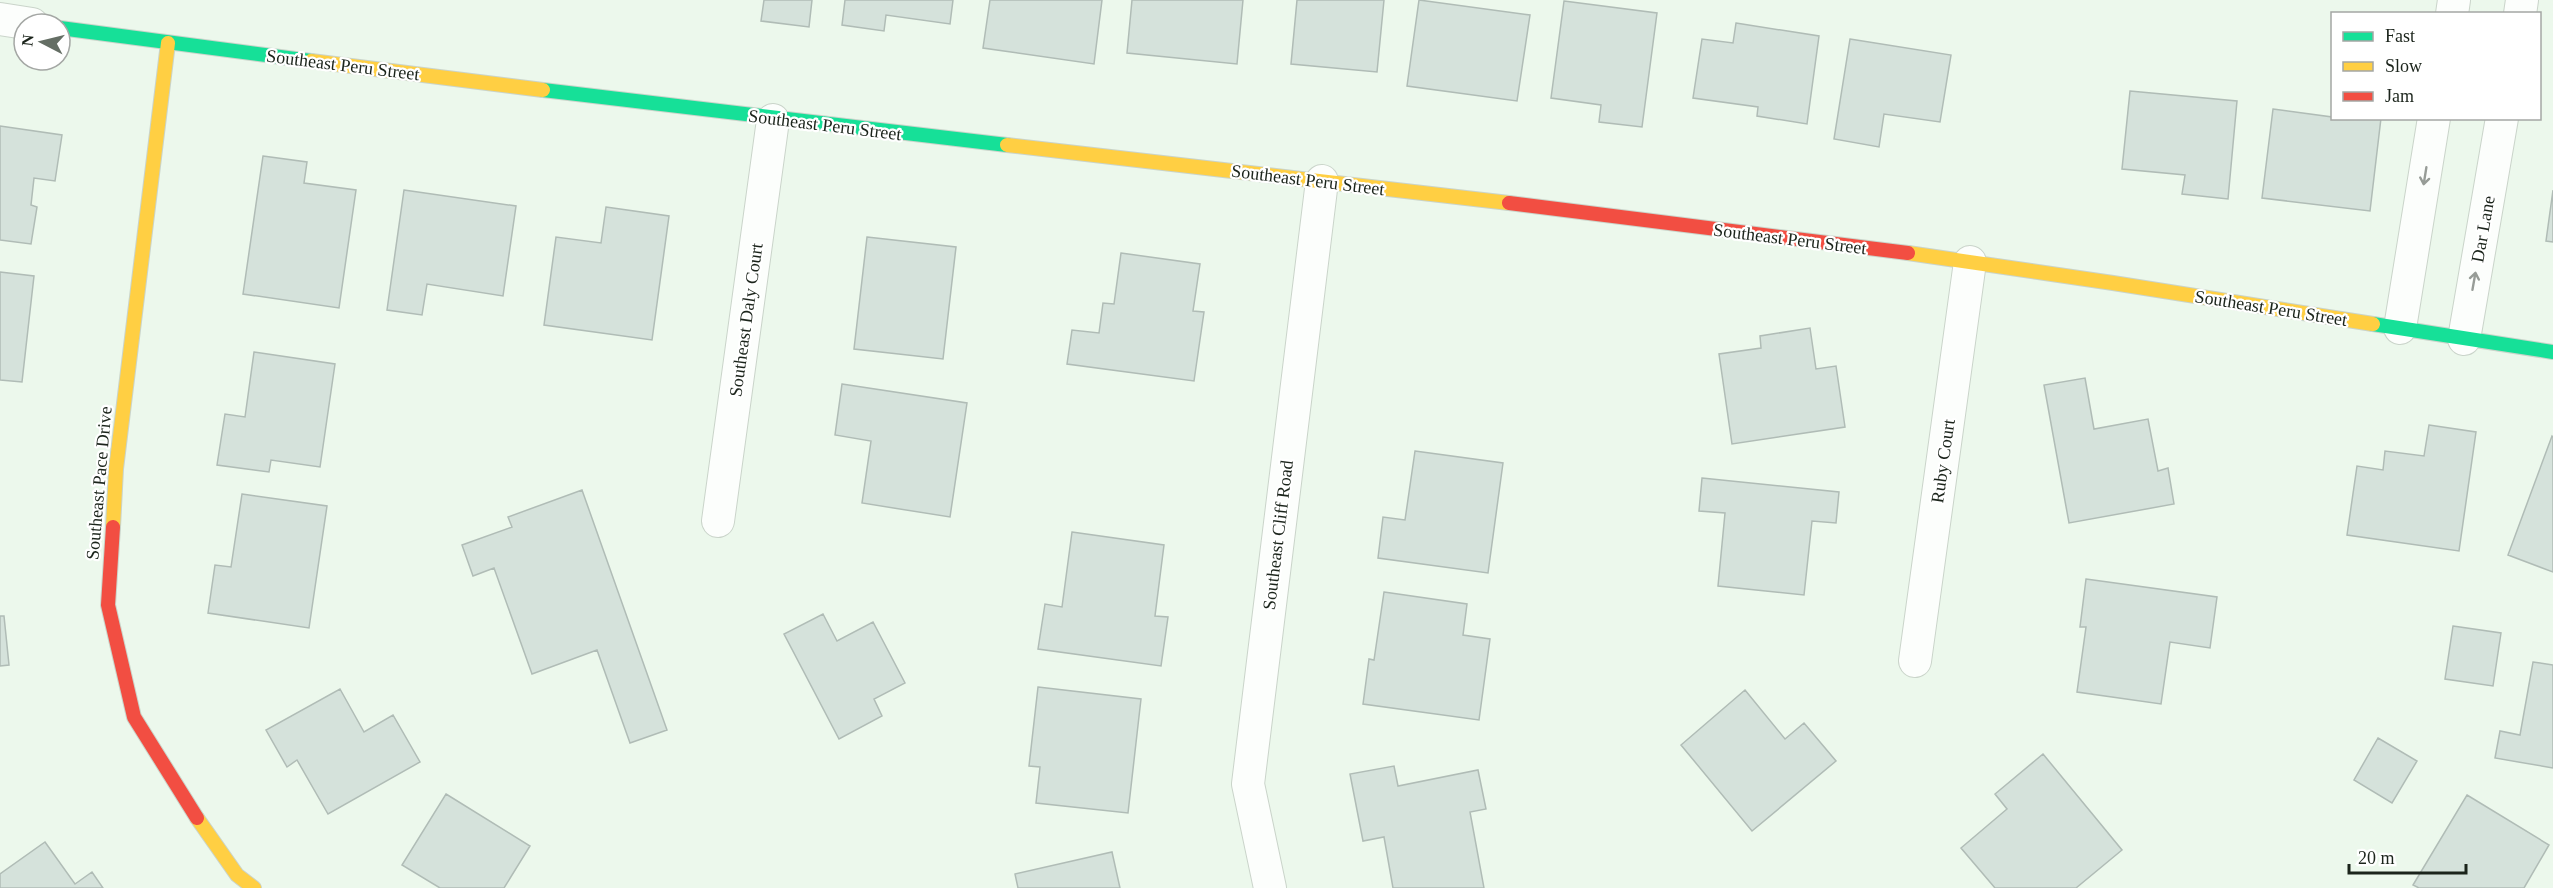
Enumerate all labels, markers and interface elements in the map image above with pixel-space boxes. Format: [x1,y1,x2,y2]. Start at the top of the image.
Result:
north arrow [12,12,72,72]
legend [2331,12,2541,120]
text: Fast [2385,26,2415,46]
text: N [18,33,37,47]
street label: Southeast Peru Street [265,46,421,84]
text: Slow [2385,56,2422,76]
text: Jam [2385,86,2414,106]
street label: Southeast Peru Street [747,106,903,144]
street label: Southeast Peru Street [1230,161,1386,199]
one-way arrow [2419,166,2430,186]
street label: Dar Lane [2467,194,2499,264]
street label: Southeast Peru Street [1712,220,1868,258]
street label: Southeast Daly Court [725,242,767,398]
one-way arrow [2469,272,2480,292]
street label: Southeast Peru Street [2193,286,2349,330]
street label: Southeast Pace Drive [82,405,116,561]
street label: Ruby Court [1927,418,1959,504]
street label: Southeast Cliff Road [1259,459,1297,611]
scale bar [2349,837,2466,875]
text: 20 m [2358,848,2395,868]

